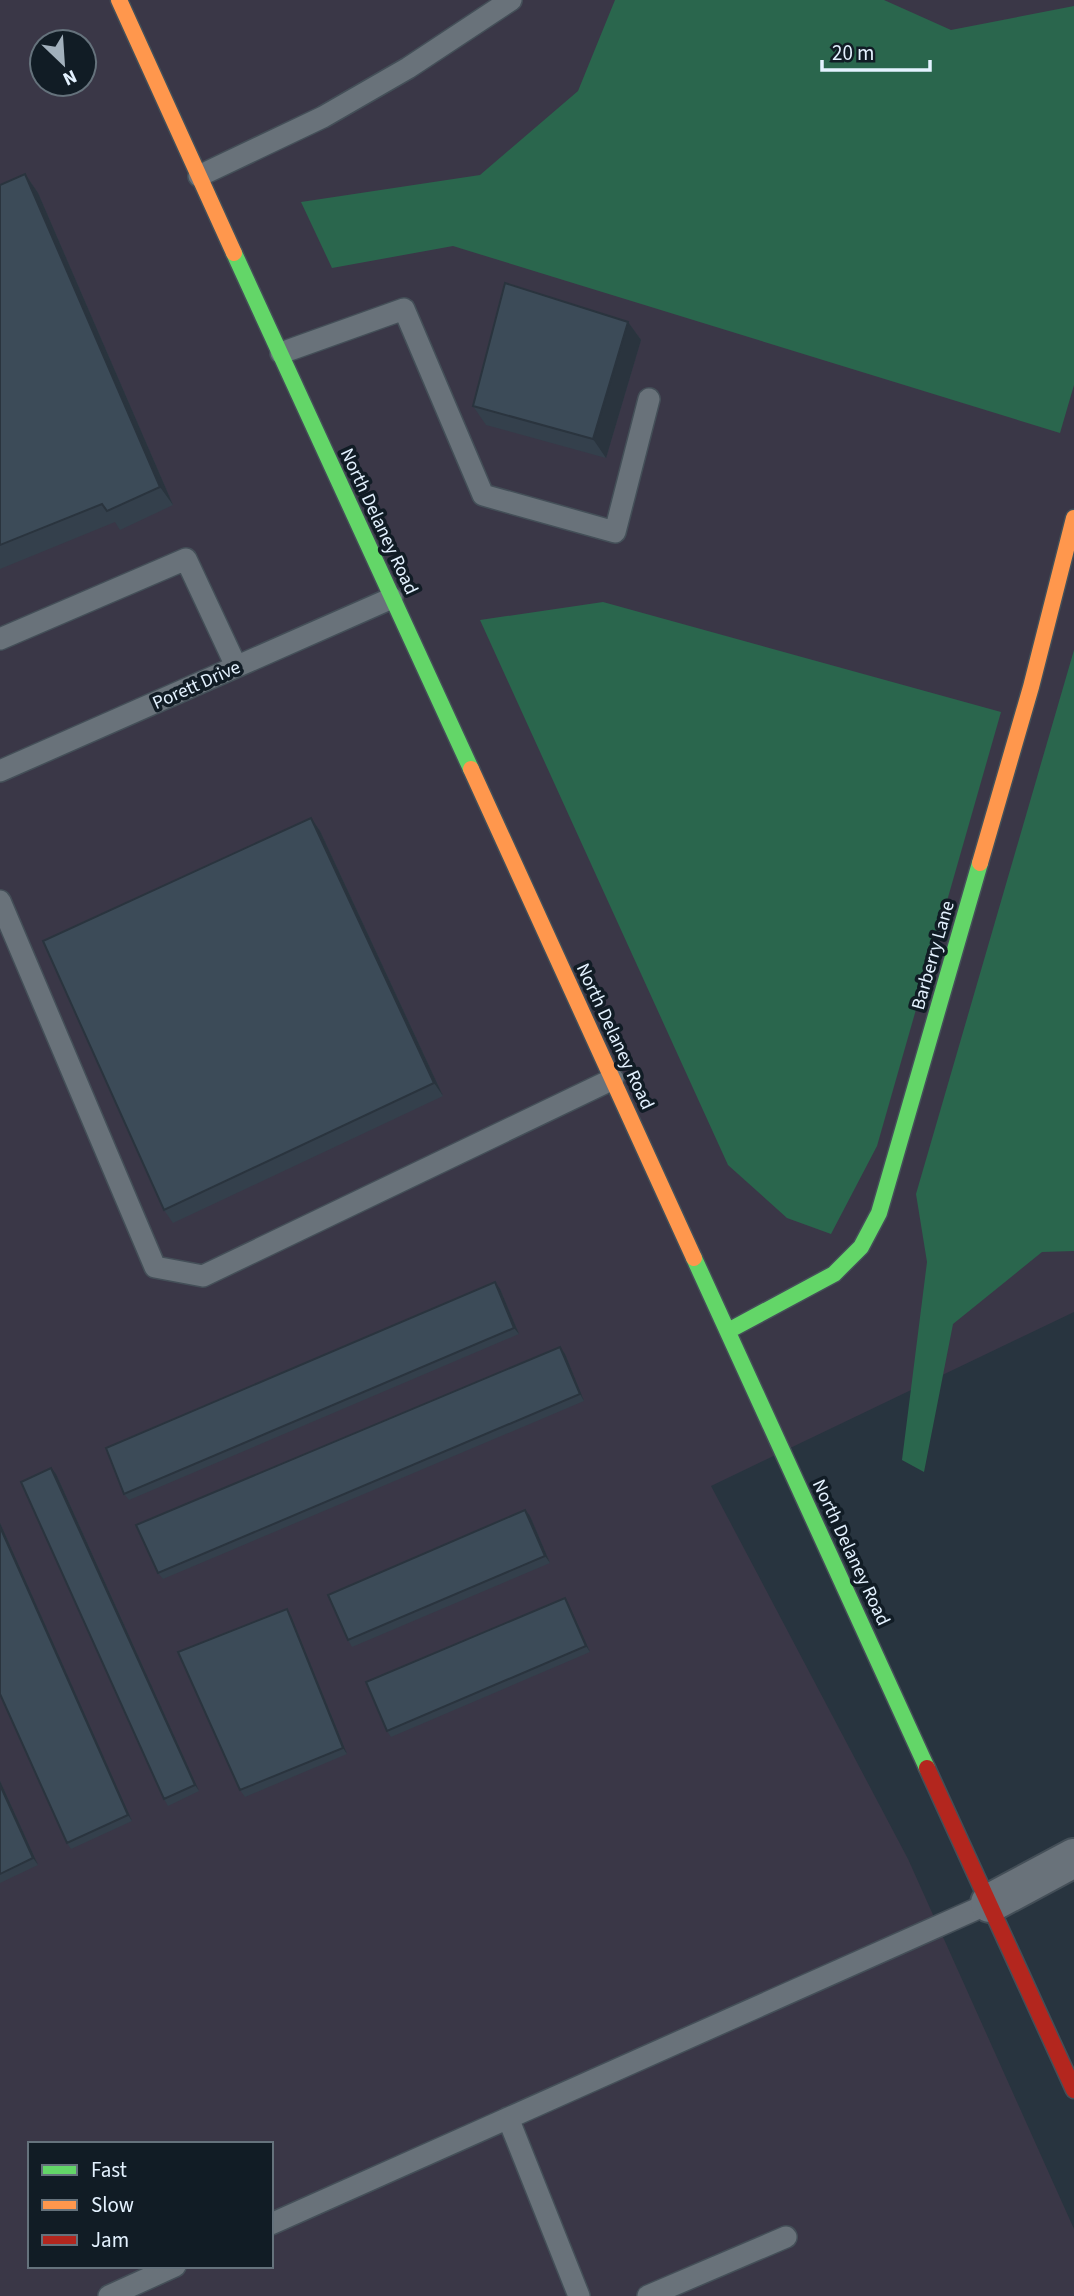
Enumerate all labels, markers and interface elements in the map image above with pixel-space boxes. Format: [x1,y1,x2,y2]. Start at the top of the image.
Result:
north arrow [28,28,98,98]
scale bar [822,28,930,72]
text: 20 m [832,38,874,68]
text: N [58,62,81,92]
street label: North Delaney Road [333,444,424,599]
street label: Porett Drive [148,654,245,717]
street label: Barberry Lane [905,898,962,1013]
street label: North Delaney Road [569,959,660,1114]
street label: North Delaney Road [805,1475,896,1630]
legend [28,2142,273,2268]
text: Fast [91,2155,127,2185]
text: Slow [91,2190,134,2220]
text: Jam [91,2225,129,2255]

